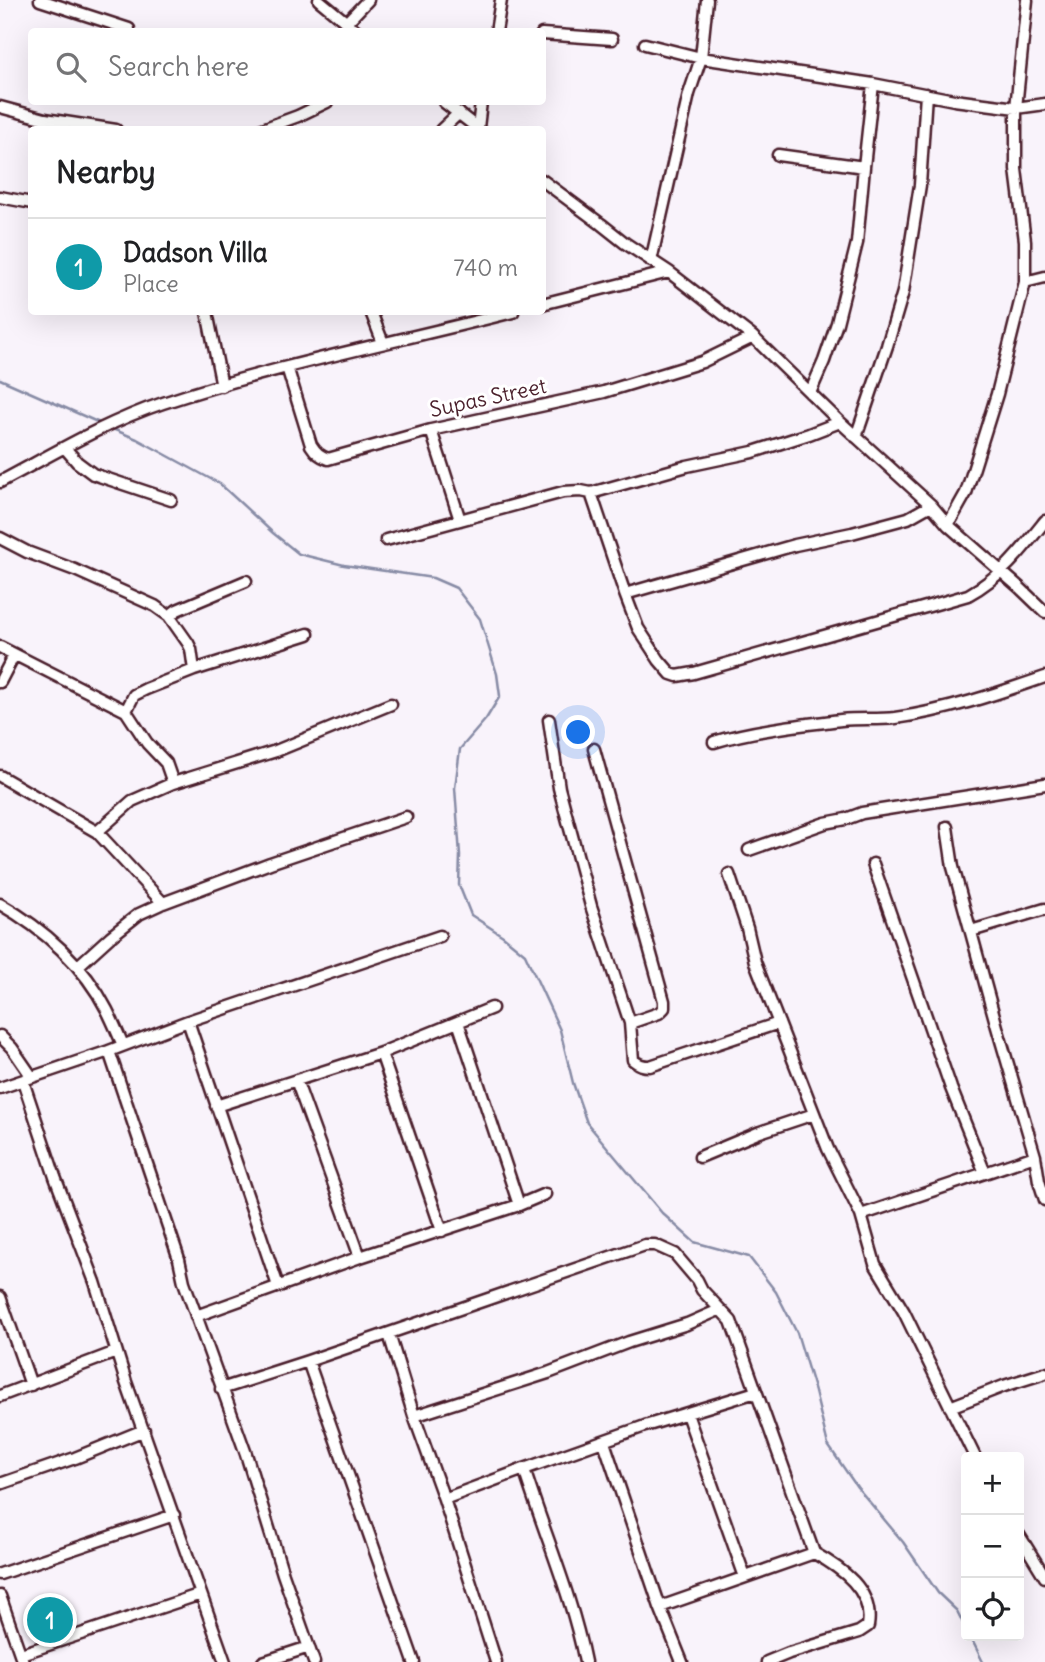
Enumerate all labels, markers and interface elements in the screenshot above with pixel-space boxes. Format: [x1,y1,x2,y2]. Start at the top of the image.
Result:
search box [28,28,546,105]
icon: search [52,48,90,86]
text: Search here [108,50,249,83]
text: Nearby [56,153,156,191]
text: Dadson Villa [123,236,268,269]
text: 1 [74,253,84,282]
text: 740 m [453,253,518,282]
text: Place [123,269,179,298]
street label: Supas Street [427,372,549,423]
your location [561,715,595,749]
map controls [961,1452,1024,1641]
button: + [961,1452,1024,1515]
button: − [961,1515,1024,1578]
button: locate [961,1578,1024,1641]
pin: 1 [27,1594,73,1646]

